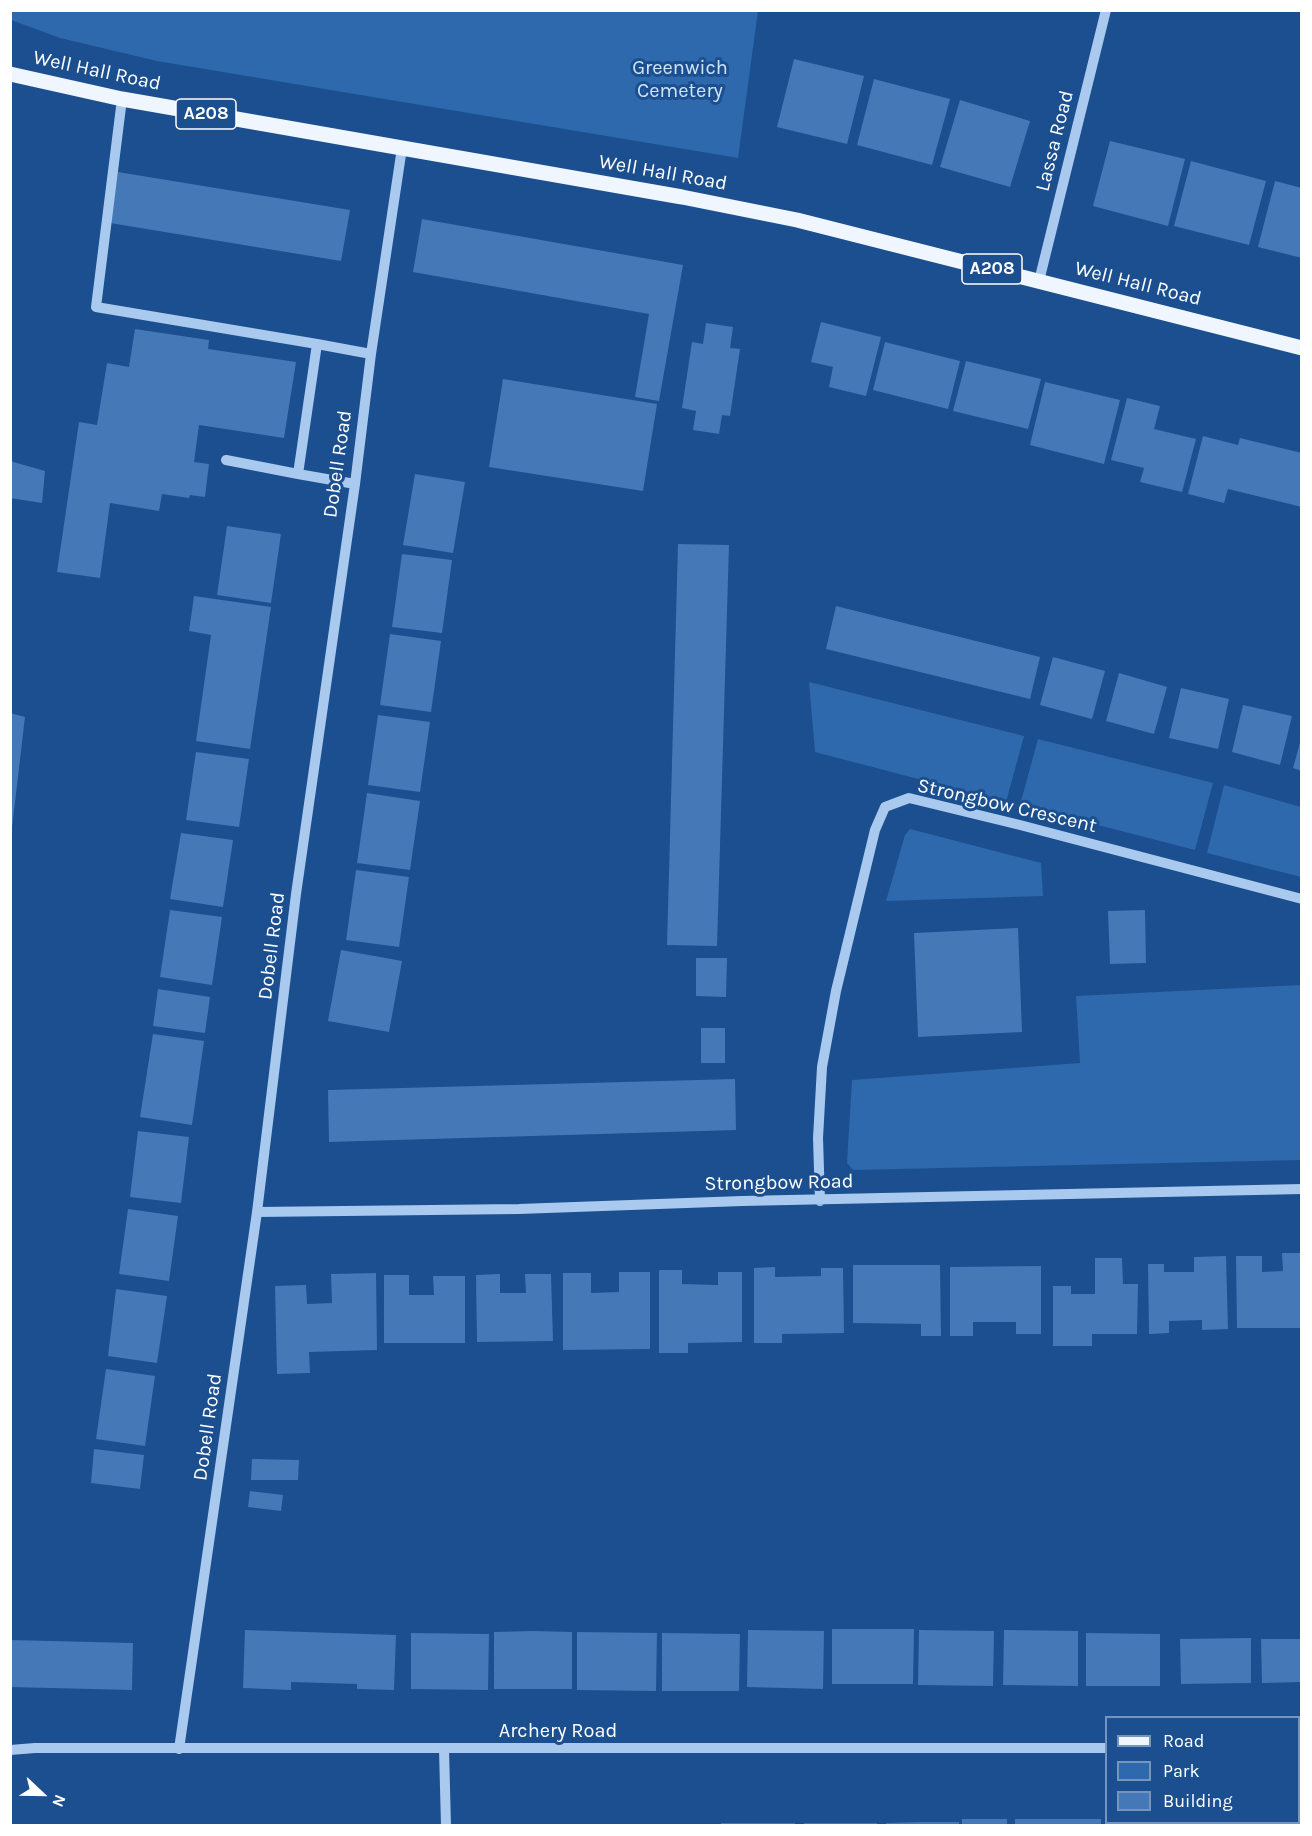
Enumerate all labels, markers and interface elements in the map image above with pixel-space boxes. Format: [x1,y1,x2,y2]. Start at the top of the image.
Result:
street label: Well Hall Road [31,46,163,96]
park label: Greenwich Cemetery [632,56,728,103]
street label: Lassa Road [1031,88,1079,194]
road number: A208 [176,99,236,129]
street label: Well Hall Road [597,150,729,196]
road number: A208 [962,254,1022,284]
street label: Well Hall Road [1072,257,1204,311]
street label: Dobell Road [319,409,357,519]
street label: Strongbow Crescent [915,774,1099,838]
street label: Dobell Road [253,891,291,1001]
street label: Strongbow Road [704,1170,854,1196]
street label: Dobell Road [189,1372,227,1482]
legend [1105,1716,1300,1824]
street label: Archery Road [499,1719,617,1743]
text: Road [1163,1730,1204,1752]
text: Park [1163,1760,1200,1782]
north arrow [12,1764,72,1824]
text: Building [1163,1790,1233,1812]
text: N [48,1792,70,1810]

